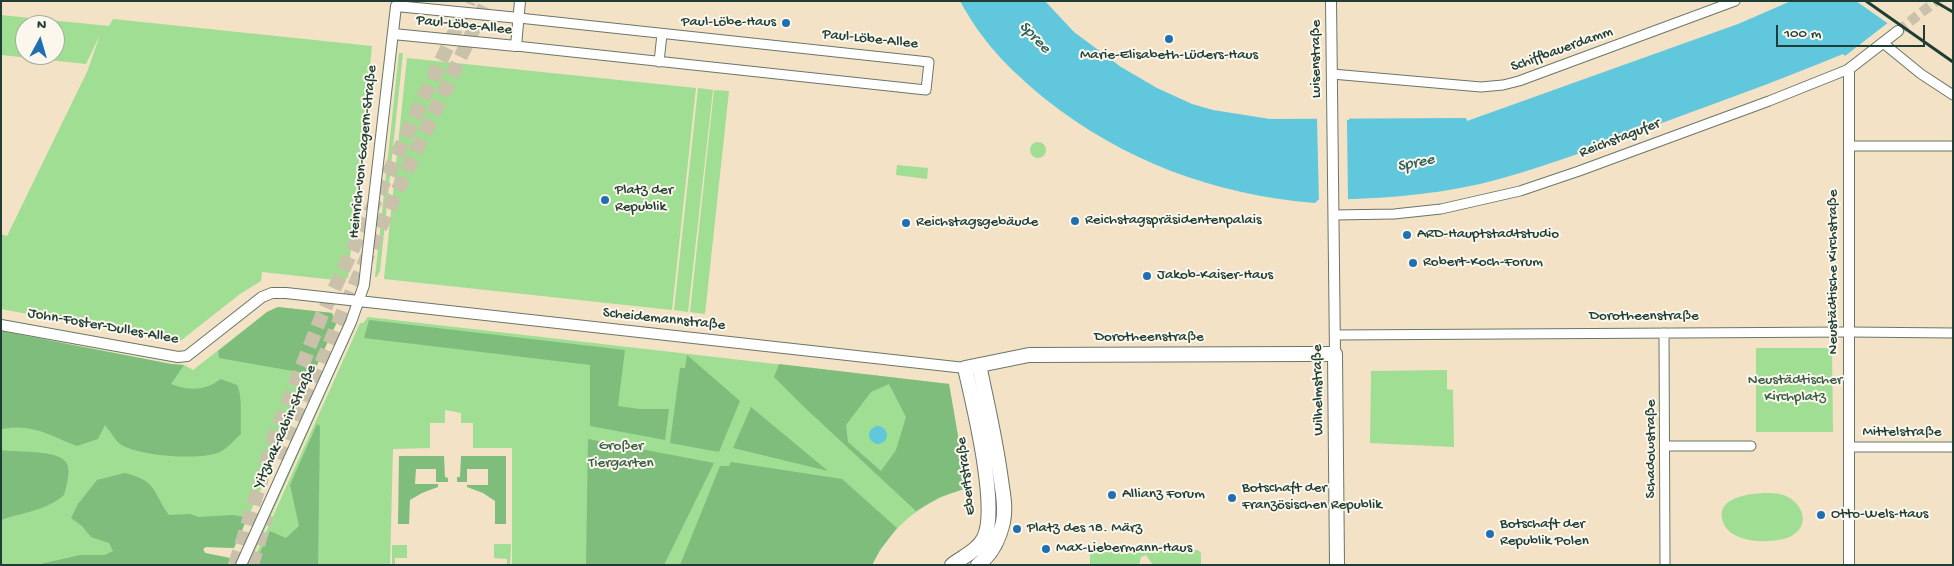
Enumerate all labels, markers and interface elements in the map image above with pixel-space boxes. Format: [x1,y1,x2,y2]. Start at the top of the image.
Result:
street label: Paul-Löbe-Allee [415,12,513,40]
place label: Paul-Löbe-Haus [681,14,776,32]
north arrow [15,15,65,65]
scale bar [1779,15,1928,47]
text: N [36,17,47,35]
marker: Paul-Löbe-Haus [780,17,792,29]
water label: Spree [1014,18,1054,58]
street label: Luisenstraße [1308,20,1326,98]
street label: Schiffbauerdamm [1509,23,1615,77]
text: 100 m [1784,25,1821,43]
street label: Paul-Löbe-Allee [821,26,919,54]
marker: Marie-Elisabeth-Lüders-Haus [1163,33,1175,45]
place label: Marie-Elisabeth-Lüders-Haus [1080,47,1258,65]
street label: Heinrich-von-Gagern-Straße [346,64,382,240]
street label: Reichstagufer [1577,115,1663,163]
water label: Spree [1396,151,1436,177]
place label: Platz der Republik [615,182,673,217]
street label: Neustädtische Kirchstraße [1825,190,1843,354]
marker: Platz der Republik [599,194,611,206]
place label: Reichstagspräsidentenpalais [1085,212,1262,230]
place label: Reichstagsgebäude [916,214,1038,232]
marker: Reichstagspräsidentenpalais [1069,215,1081,227]
marker: Reichstagsgebäude [900,217,912,229]
place label: ARD-Hauptstadtstudio [1417,226,1559,244]
marker: ARD-Hauptstadtstudio [1401,229,1413,241]
place label: Robert-Koch-Forum [1423,254,1543,272]
marker: Robert-Koch-Forum [1407,257,1419,269]
place label: Jakob-Kaiser-Haus [1157,267,1273,285]
marker: Jakob-Kaiser-Haus [1141,270,1153,282]
street label: John-Foster-Dulles-Allee [26,305,180,349]
street label: Scheidemannstraße [602,305,726,335]
street label: Dorotheenstraße [1589,308,1699,326]
street label: Dorotheenstraße [1094,329,1204,347]
street label: Wilhelmstraße [1309,344,1329,436]
street label: Yitzhak-Rabin-Straße [251,362,321,492]
park label: Neustädtischer Kirchplatz [1748,372,1842,407]
street label: Schadowstraße [1643,400,1661,498]
street label: Mittelstraße [1862,424,1942,442]
street label: Ebertstraße [953,436,981,516]
park label: Großer Tiergarten [588,438,654,473]
place label: Botschaft der Französischen Republik [1242,480,1382,515]
place label: Allianz Forum [1122,486,1205,504]
marker: Allianz Forum [1106,489,1118,501]
marker: Botschaft der Französischen Republik [1226,492,1238,504]
place label: Otto-Wels-Haus [1831,506,1928,524]
marker: Otto-Wels-Haus [1815,509,1827,521]
place label: Botschaft der Republik Polen [1500,516,1589,551]
place label: Platz des 18. März [1027,520,1142,538]
marker: Platz des 18. März [1011,523,1023,535]
marker: Botschaft der Republik Polen [1484,528,1496,540]
place label: Max-Liebermann-Haus [1056,540,1192,558]
marker: Max-Liebermann-Haus [1040,543,1052,555]

